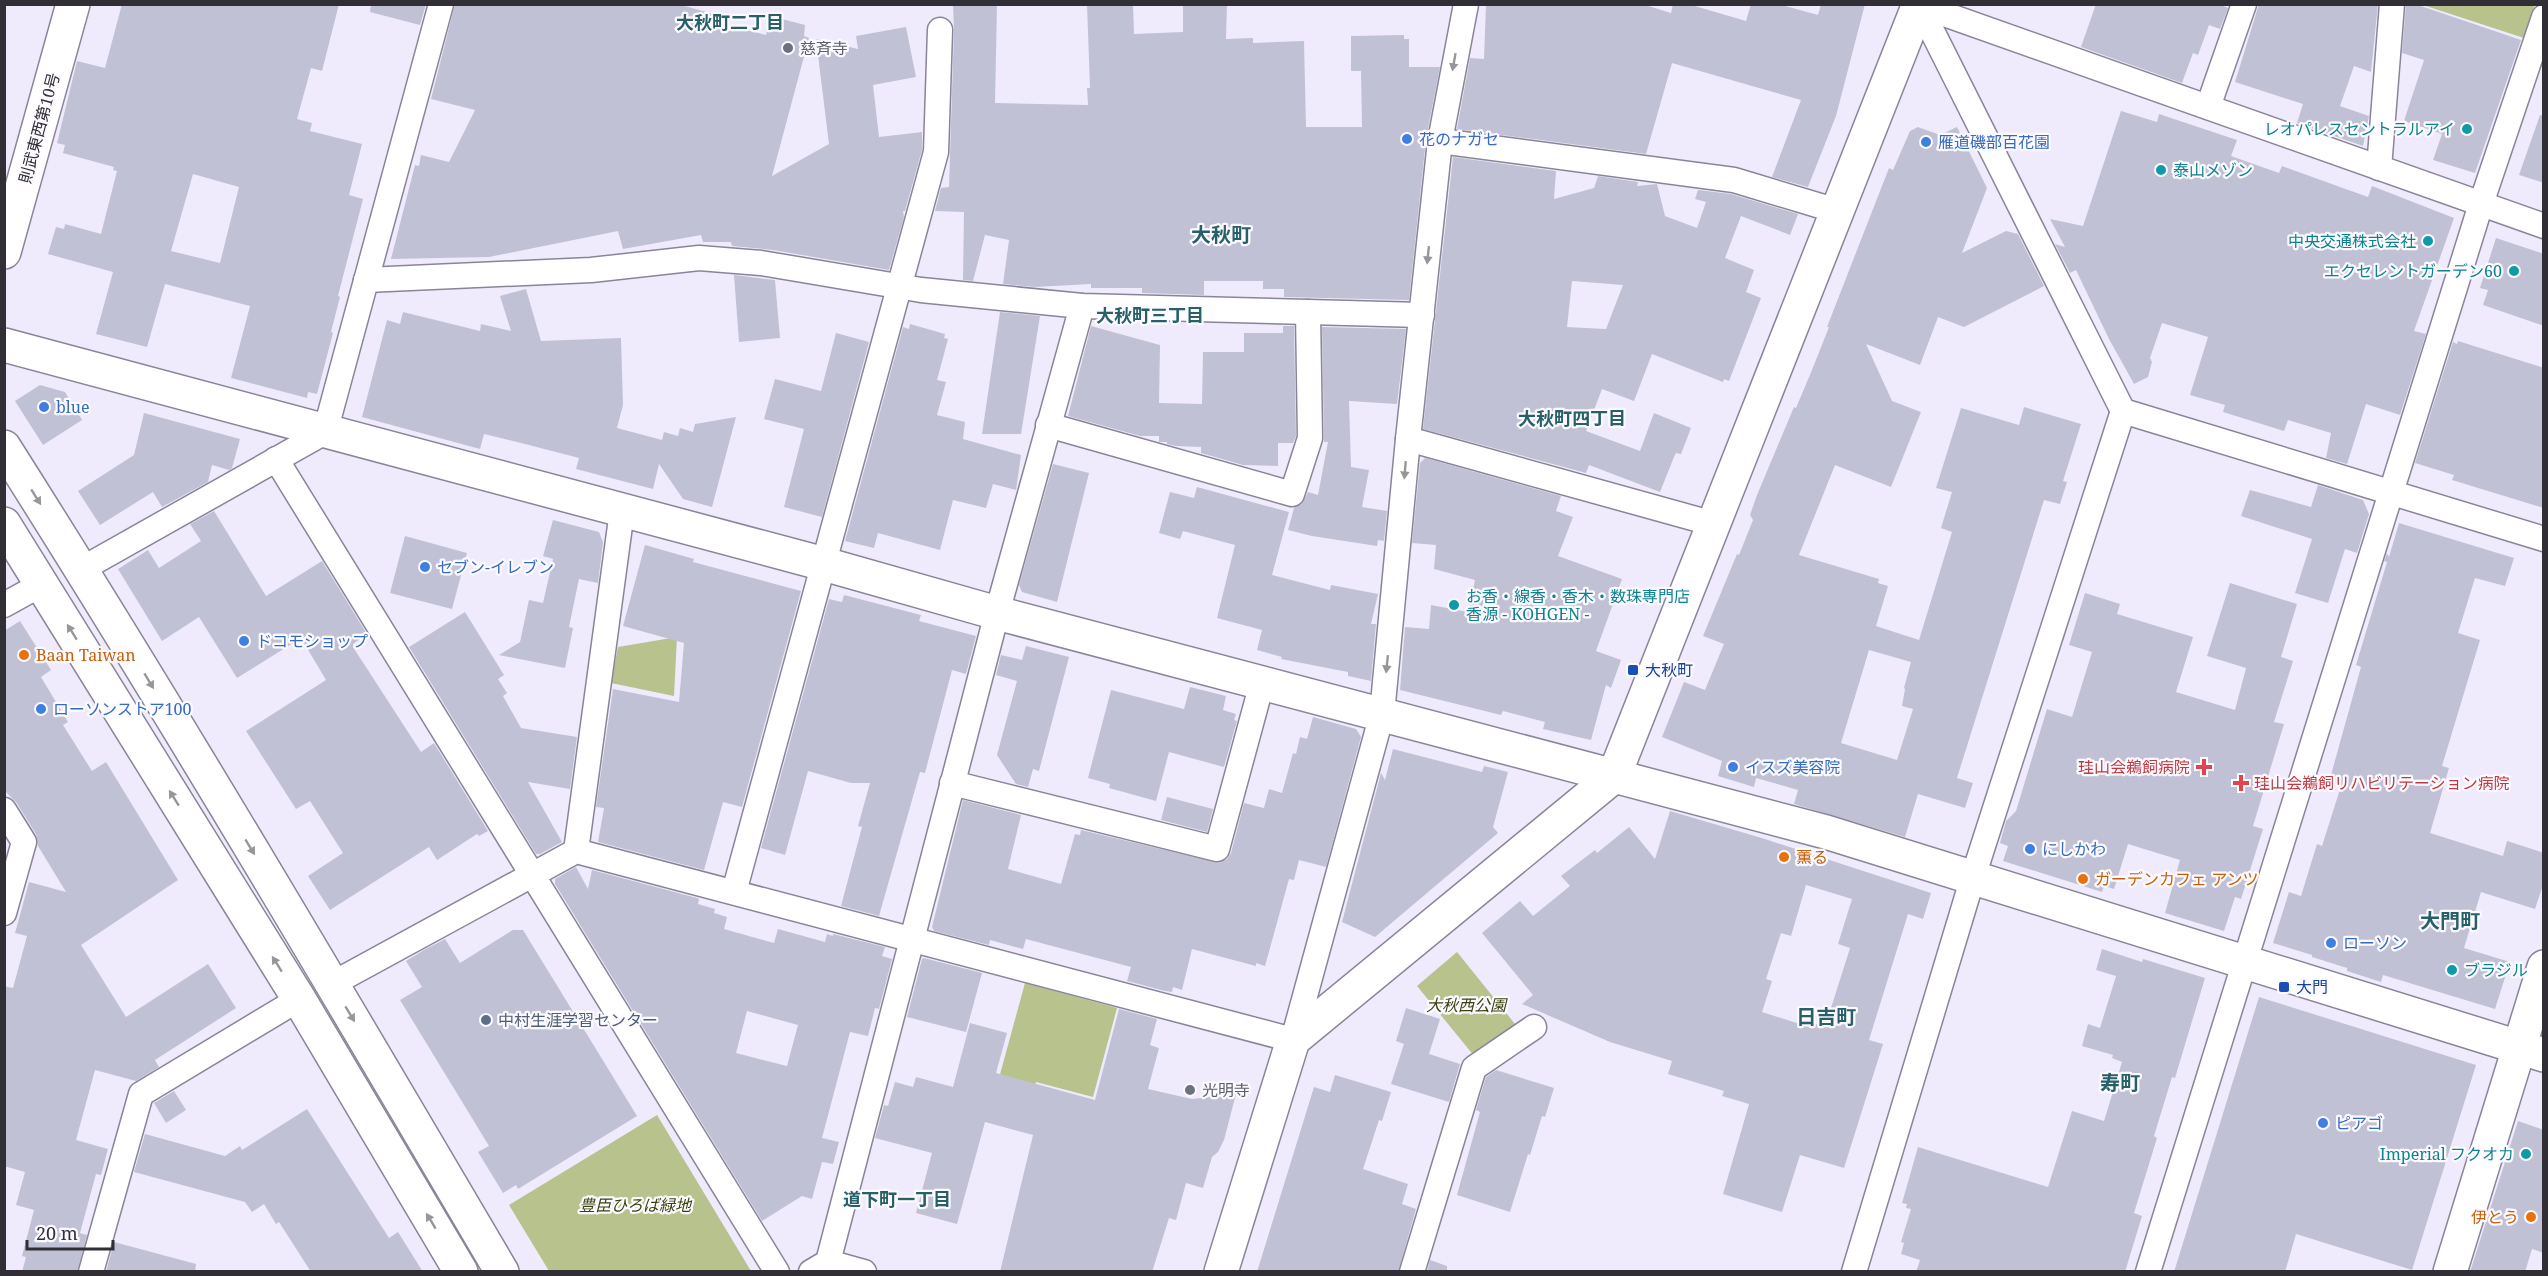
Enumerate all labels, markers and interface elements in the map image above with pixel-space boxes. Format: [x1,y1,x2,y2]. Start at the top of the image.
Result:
district label: 大秋町二丁目 [676,10,784,34]
place label: 慈斉寺 [800,37,848,59]
marker: 慈斉寺 [781,41,795,55]
one-way arrow [1450,52,1459,71]
street label: 則武東西第10号 [14,70,64,186]
place label: レオパレスセントラルアイ [2264,118,2455,140]
marker: レオパレスセントラルアイ [2460,122,2474,136]
place label: 花のナガセ [1419,128,1499,150]
place label: 雁道磯部百花園 [1938,131,2050,153]
marker: 花のナガセ [1400,132,1414,146]
marker: 雁道磯部百花園 [1919,135,1933,149]
place label: 泰山メゾン [2173,159,2253,181]
marker: 泰山メゾン [2154,163,2168,177]
district label: 大秋町 [1191,221,1251,248]
place label: 中央交通株式会社 [2288,230,2416,252]
marker: 中央交通株式会社 [2421,234,2435,248]
one-way arrow [1423,245,1433,264]
place label: エクセレントガーデン60 [2324,260,2502,282]
marker: エクセレントガーデン60 [2507,264,2521,278]
district label: 大秋町三丁目 [1096,303,1204,327]
place label: blue [56,396,90,418]
marker: blue [37,400,51,414]
district label: 大秋町四丁目 [1518,406,1626,430]
one-way arrow [1400,460,1410,479]
one-way arrow [30,488,41,505]
place label: セブン-イレブン [437,556,554,578]
marker: セブン-イレブン [418,560,432,574]
place label: お香・線香・香木・数珠専門店 香源 - KOHGEN - [1466,585,1690,625]
marker: お香・線香・香木・数珠専門店 香源 - KOHGEN - [1447,598,1461,612]
one-way arrow [66,624,77,641]
place label: ドコモショップ [256,630,368,652]
marker: ドコモショップ [237,634,251,648]
place label: Baan Taiwan [36,644,136,666]
marker: Baan Taiwan [17,648,31,662]
one-way arrow [1382,654,1392,673]
place label: 大秋町 [1645,659,1693,681]
marker: 大秋町 [1626,663,1640,677]
one-way arrow [143,673,154,689]
place label: ローソンストア100 [53,698,192,720]
marker: ローソンストア100 [34,702,48,716]
place label: イスズ美容院 [1745,756,1841,778]
place label: 珪山会鵜飼病院 [2078,756,2190,778]
marker: 珪山会鵜飼病院 [2195,758,2213,776]
marker: イスズ美容院 [1726,760,1740,774]
place label: 珪山会鵜飼リハビリテーション病院 [2254,772,2510,794]
marker: 珪山会鵜飼リハビリテーション病院 [2232,774,2250,792]
one-way arrow [169,790,180,806]
place label: にしかわ [2042,838,2106,860]
one-way arrow [244,839,255,855]
marker: にしかわ [2023,842,2037,856]
place label: 薫る [1796,846,1828,868]
marker: 薫る [1777,850,1791,864]
place label: ガーデンカフェ アンツ [2095,868,2259,890]
marker: ガーデンカフェ アンツ [2076,872,2090,886]
district label: 大門町 [2420,907,2480,934]
place label: ローソン [2343,932,2407,954]
marker: ローソン [2324,936,2338,950]
one-way arrow [272,956,283,972]
place label: ブラジル [2464,959,2528,981]
marker: ブラジル [2445,963,2459,977]
place label: 大門 [2296,976,2328,998]
marker: 大門 [2277,980,2291,994]
park label: 大秋西公園 [1426,994,1508,1016]
district label: 日吉町 [1796,1003,1856,1030]
one-way arrow [345,1006,355,1023]
place label: 中村生涯学習センター [498,1009,658,1031]
marker: 中村生涯学習センター [479,1013,493,1027]
district label: 寿町 [2100,1069,2140,1096]
place label: 光明寺 [1202,1079,1250,1101]
marker: 光明寺 [1183,1083,1197,1097]
place label: ピアゴ [2335,1112,2383,1134]
marker: ピアゴ [2316,1116,2330,1130]
place label: Imperial フクオカ [2380,1143,2514,1165]
marker: Imperial フクオカ [2519,1147,2533,1161]
district label: 道下町一丁目 [843,1187,951,1211]
park label: 豊臣ひろば緑地 [579,1194,693,1216]
place label: 伊とう [2471,1206,2519,1228]
marker: 伊とう [2524,1210,2538,1224]
scale bar [27,1213,112,1251]
one-way arrow [426,1213,437,1229]
text: 20 m [36,1221,78,1245]

